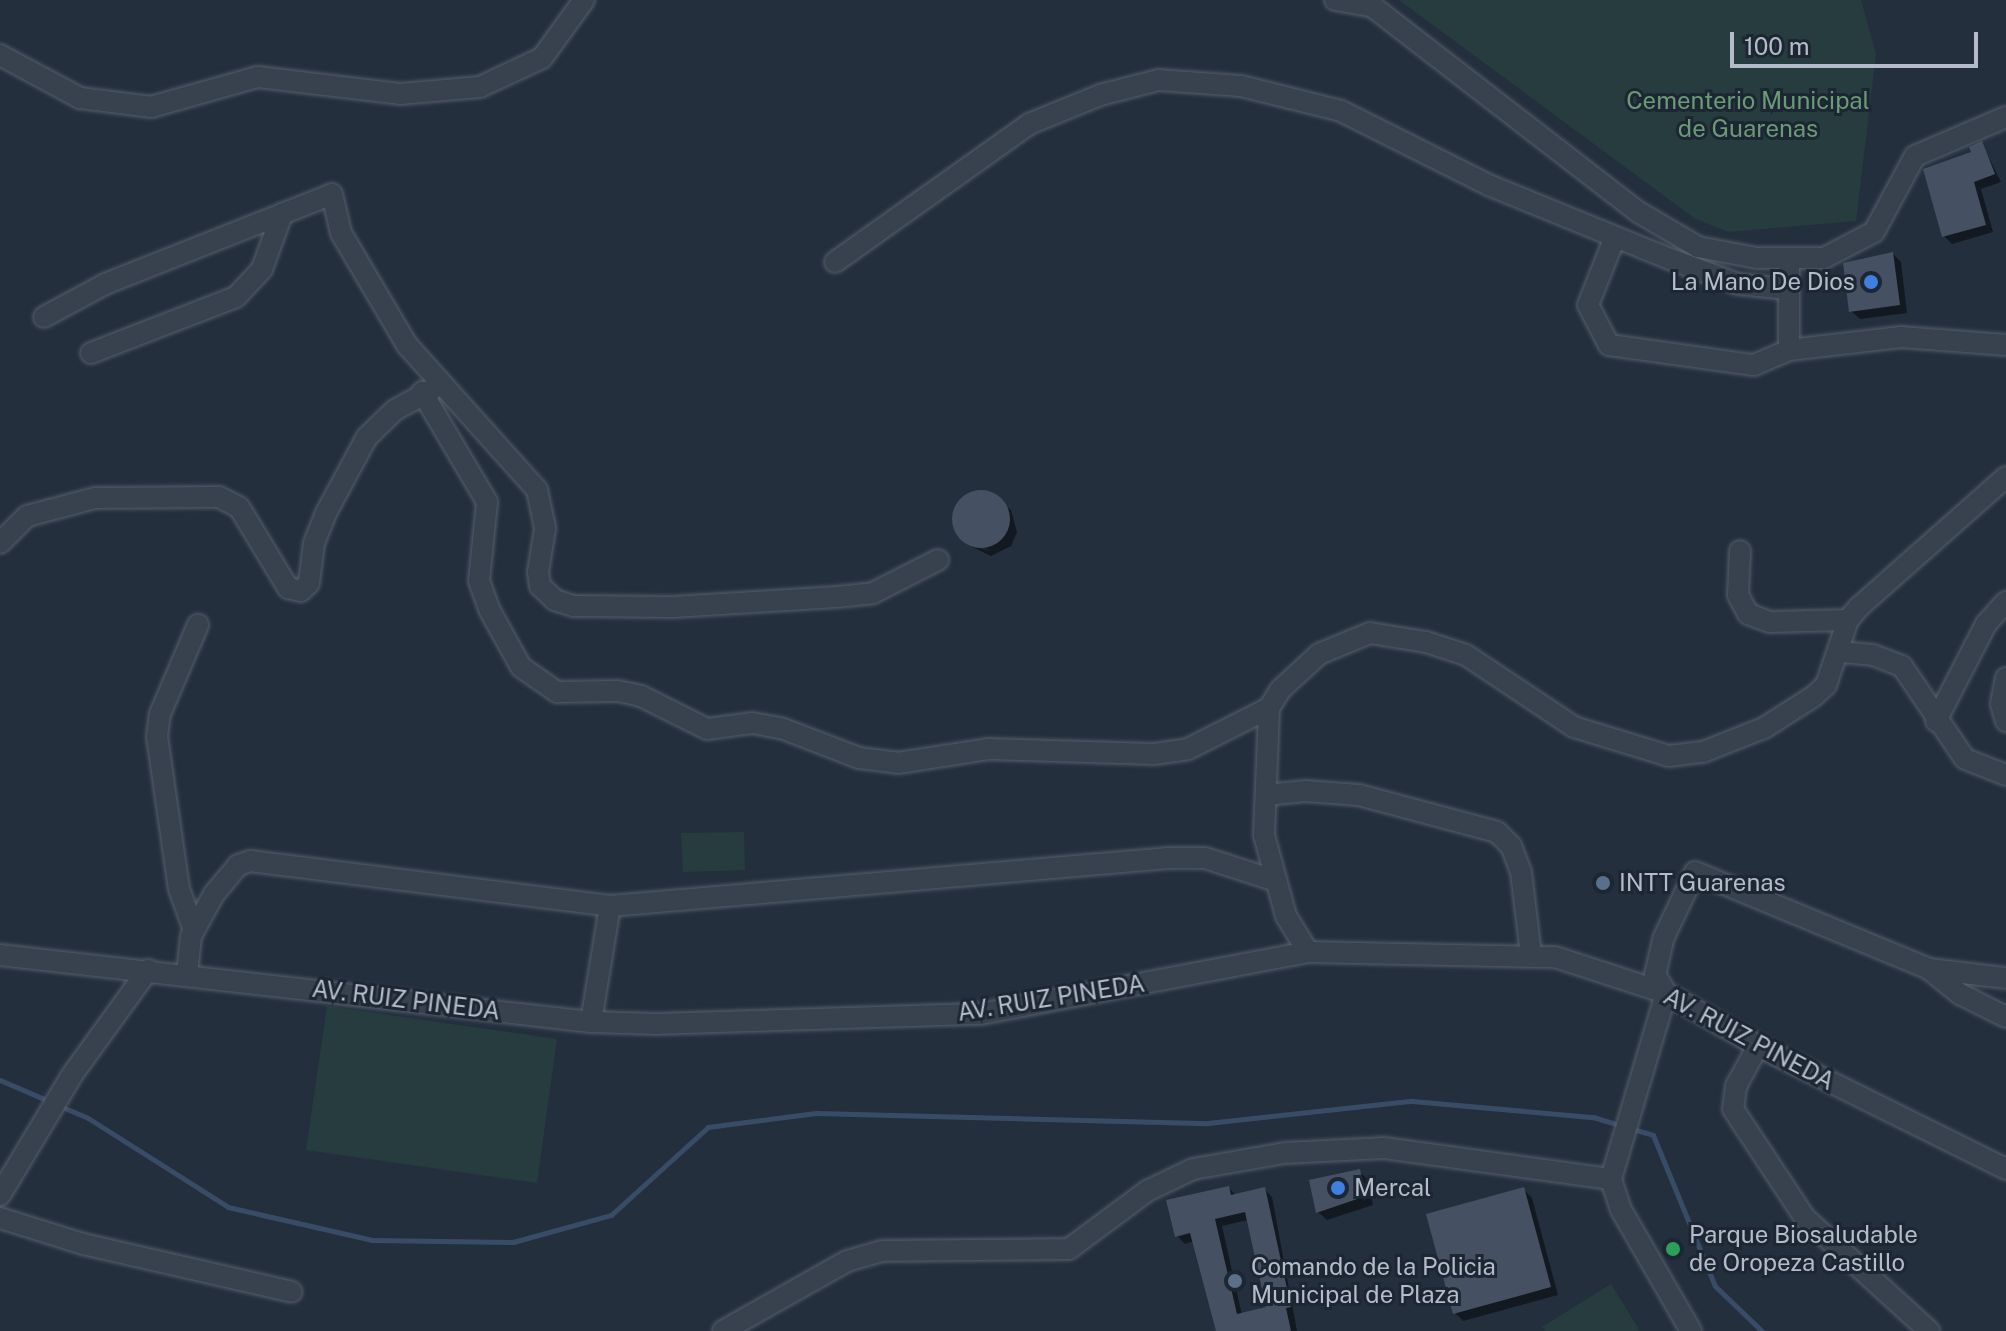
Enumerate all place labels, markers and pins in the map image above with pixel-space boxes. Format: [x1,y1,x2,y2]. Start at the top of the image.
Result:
place label: La Mano De Dios [1670,268,1855,296]
marker: La Mano De Dios [1862,273,1880,291]
place label: INTT Guarenas [1619,869,1786,897]
marker: INTT Guarenas [1594,874,1612,892]
place label: Mercal [1354,1174,1431,1202]
marker: Mercal [1329,1179,1347,1197]
place label: Parque Biosaludable de Oropeza Castillo [1689,1221,1918,1277]
marker: Parque Biosaludable de Oropeza Castillo [1664,1240,1682,1258]
place label: Comando de la Policia Municipal de Plaza [1251,1253,1496,1309]
marker: Comando de la Policia Municipal de Plaza [1226,1272,1244,1290]

